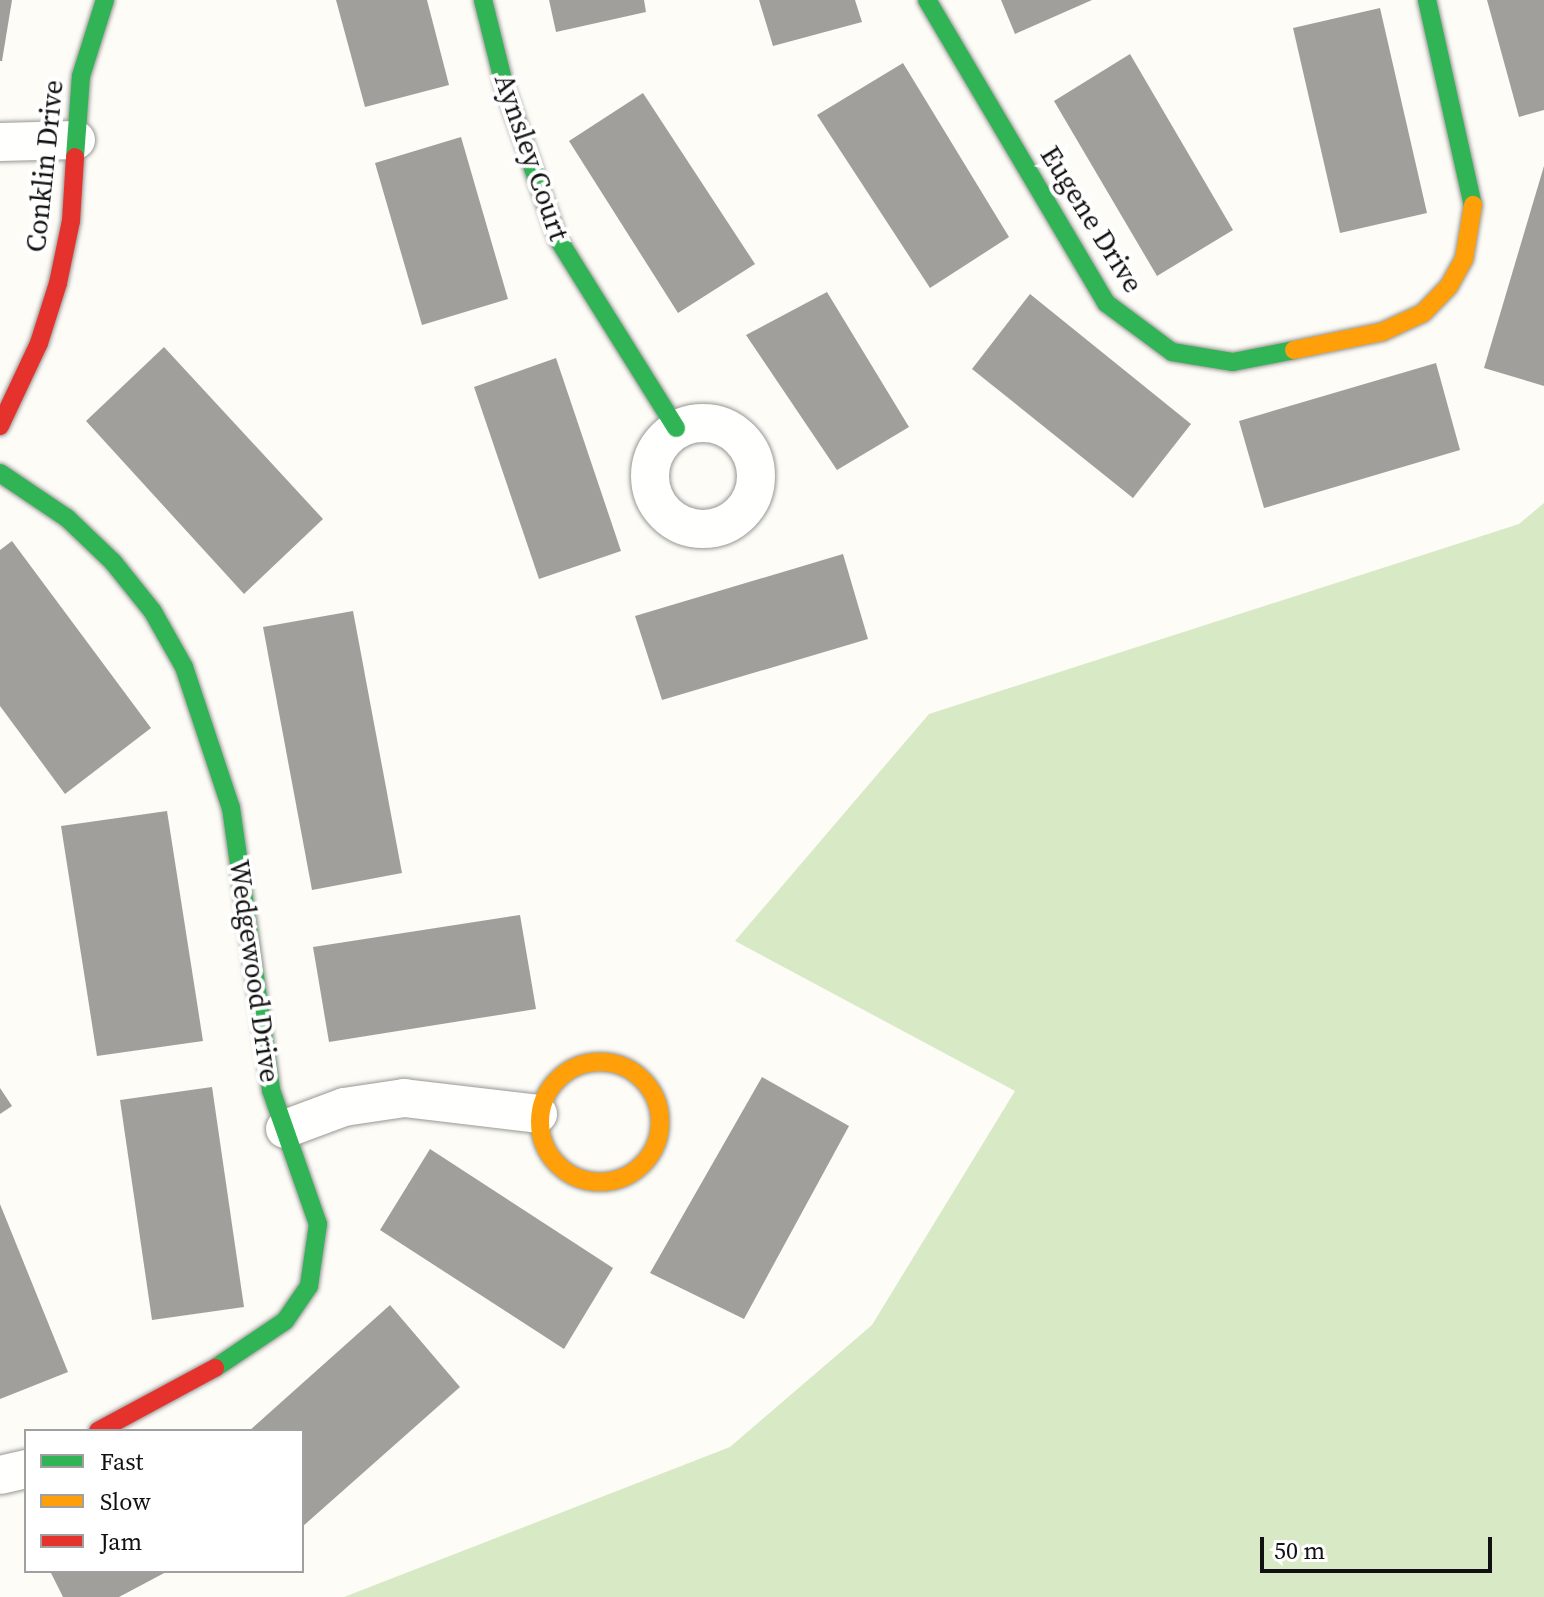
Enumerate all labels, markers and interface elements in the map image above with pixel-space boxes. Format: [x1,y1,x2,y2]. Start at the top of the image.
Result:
street label: Aynsley Court [488,69,576,245]
street label: Conklin Drive [18,78,70,254]
street label: Eugene Drive [1034,140,1150,298]
street label: Wedgewood Drive [223,857,287,1085]
legend [24,1429,304,1573]
text: Fast [100,1445,143,1478]
text: Slow [100,1485,151,1518]
scale bar [1264,1521,1496,1571]
text: Jam [100,1525,142,1558]
text: 50 m [1274,1534,1325,1567]

